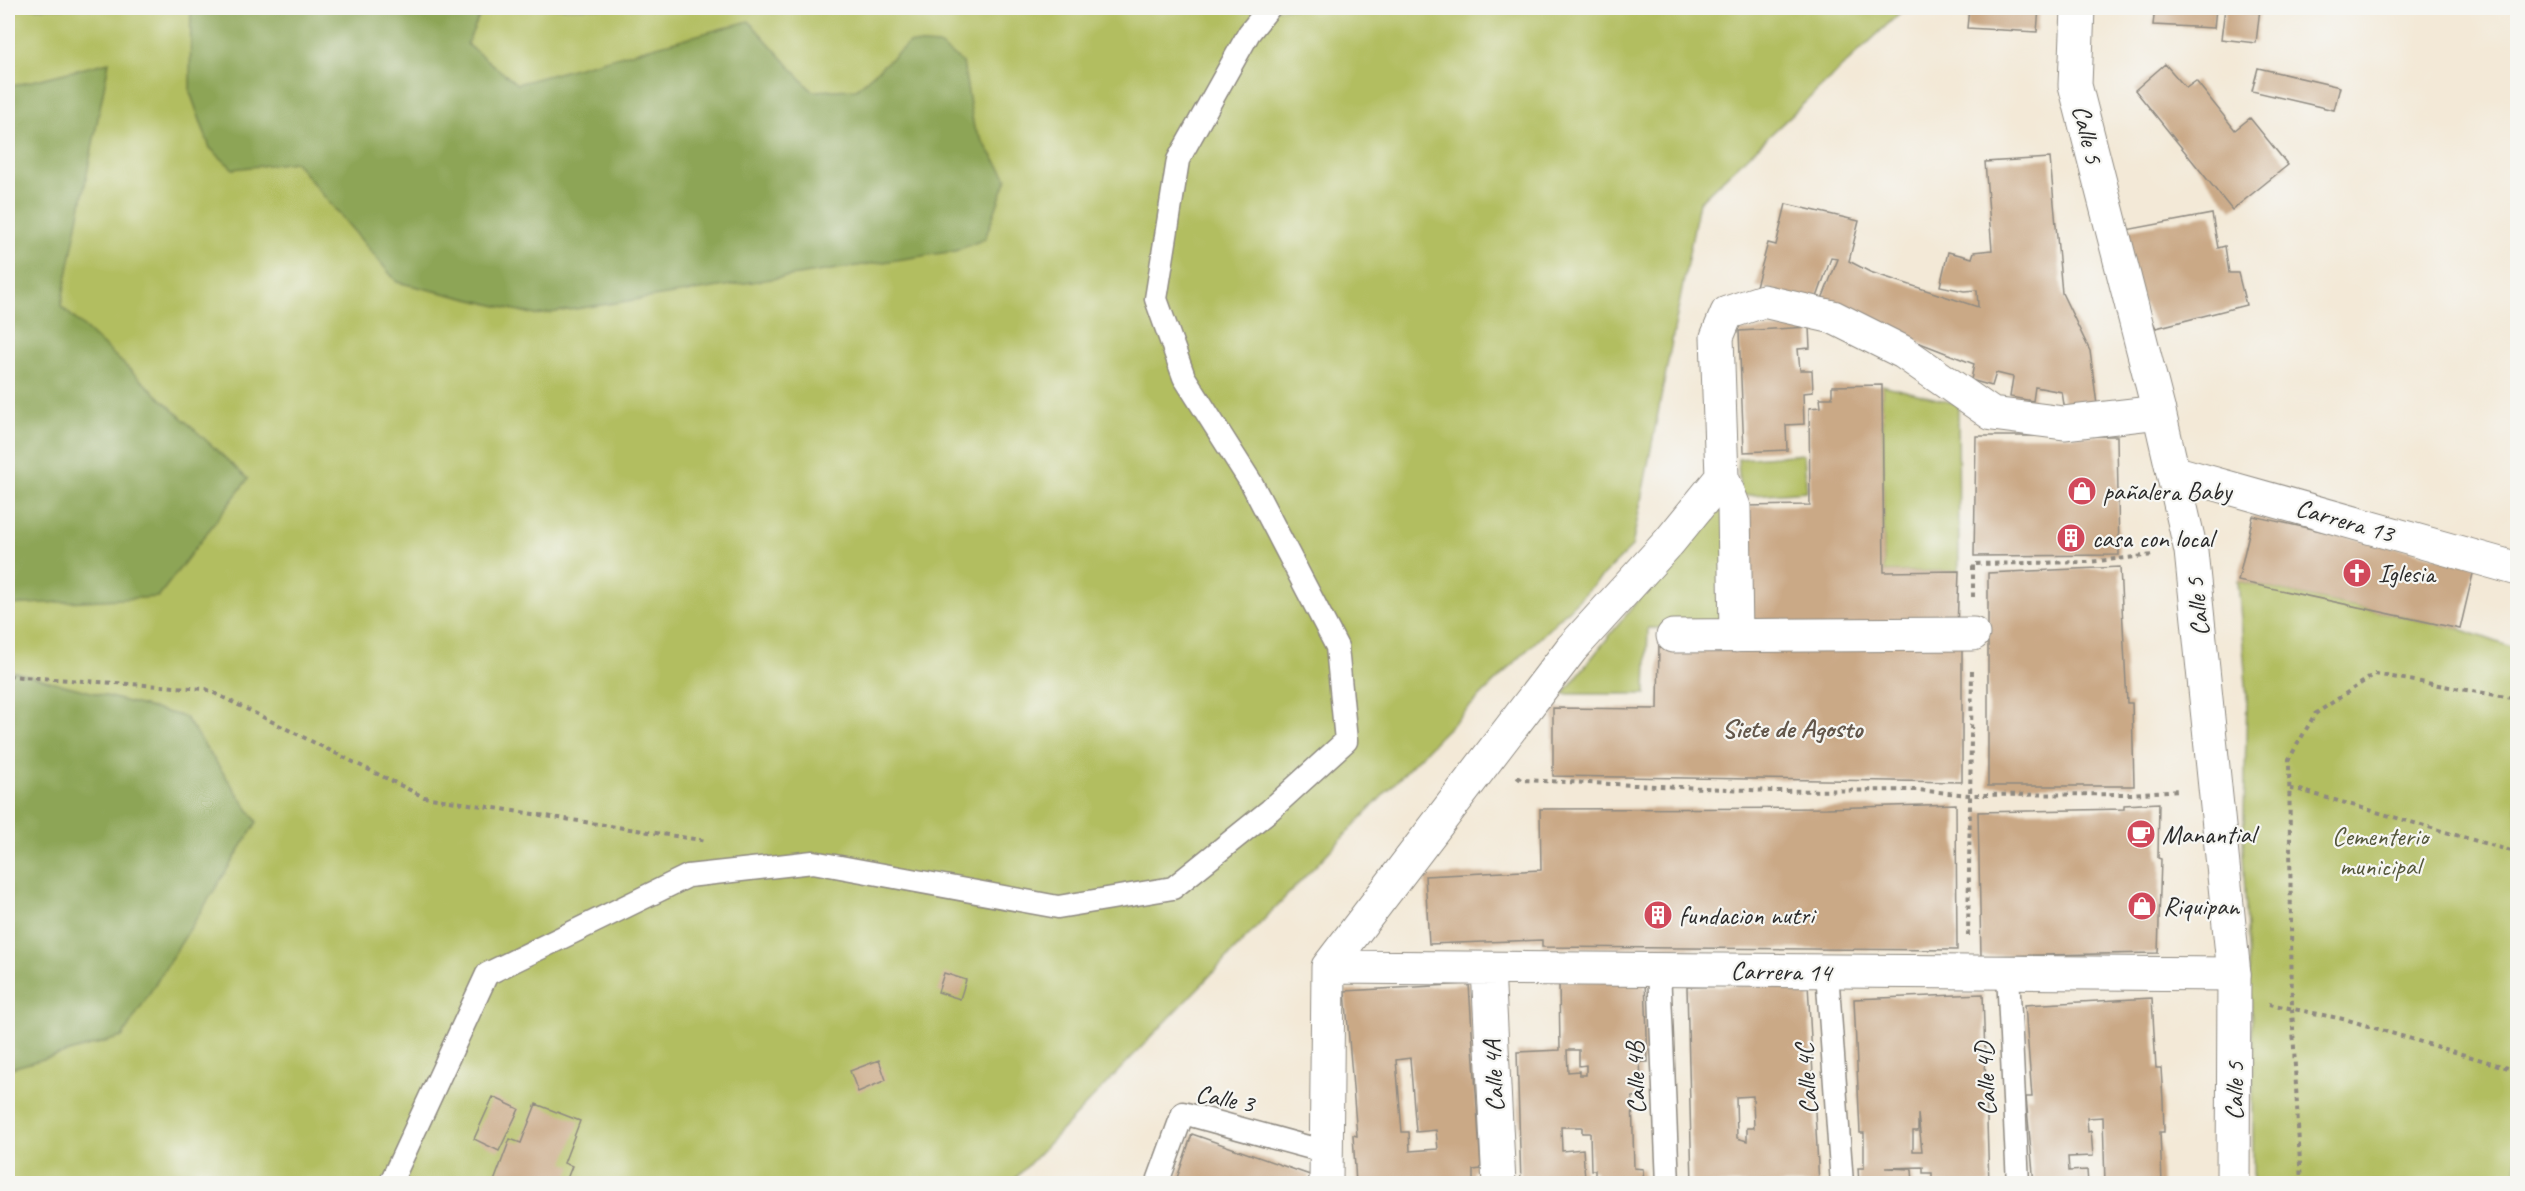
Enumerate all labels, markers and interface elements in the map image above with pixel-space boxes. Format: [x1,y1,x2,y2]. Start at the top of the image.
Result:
street label: Calle 5 [2064,102,2111,168]
shop icon: pañalera Baby [2066,475,2098,507]
place label: pañalera Baby [2103,475,2234,508]
street label: Carrera 13 [2292,491,2400,551]
building icon: casa con local [2055,522,2087,554]
place label: casa con local [2092,522,2218,555]
church icon: Iglesia [2341,557,2373,589]
place label: Iglesia [2378,557,2437,590]
street label: Calle 5 [2178,575,2217,638]
district label: Siete de Agosto [1722,711,1865,745]
cafe icon: Manantial [2125,818,2157,850]
place label: Manantial [2162,818,2260,851]
park label: Cementerio municipal [2332,820,2431,883]
shop icon: Riquipan [2126,890,2158,922]
place label: Riquipan [2163,890,2240,923]
building icon: fundacion nutri [1642,899,1674,931]
place label: fundacion nutri [1679,899,1817,932]
street label: Carrera 14 [1730,954,1834,989]
street label: Calle 4A [1475,1037,1512,1113]
street label: Calle 4D [1967,1039,2004,1117]
street label: Calle 4B [1618,1040,1653,1115]
street label: Calle 4C [1787,1040,1825,1116]
street label: Calle 5 [2217,1060,2252,1121]
street label: Calle 3 [1193,1077,1259,1121]

